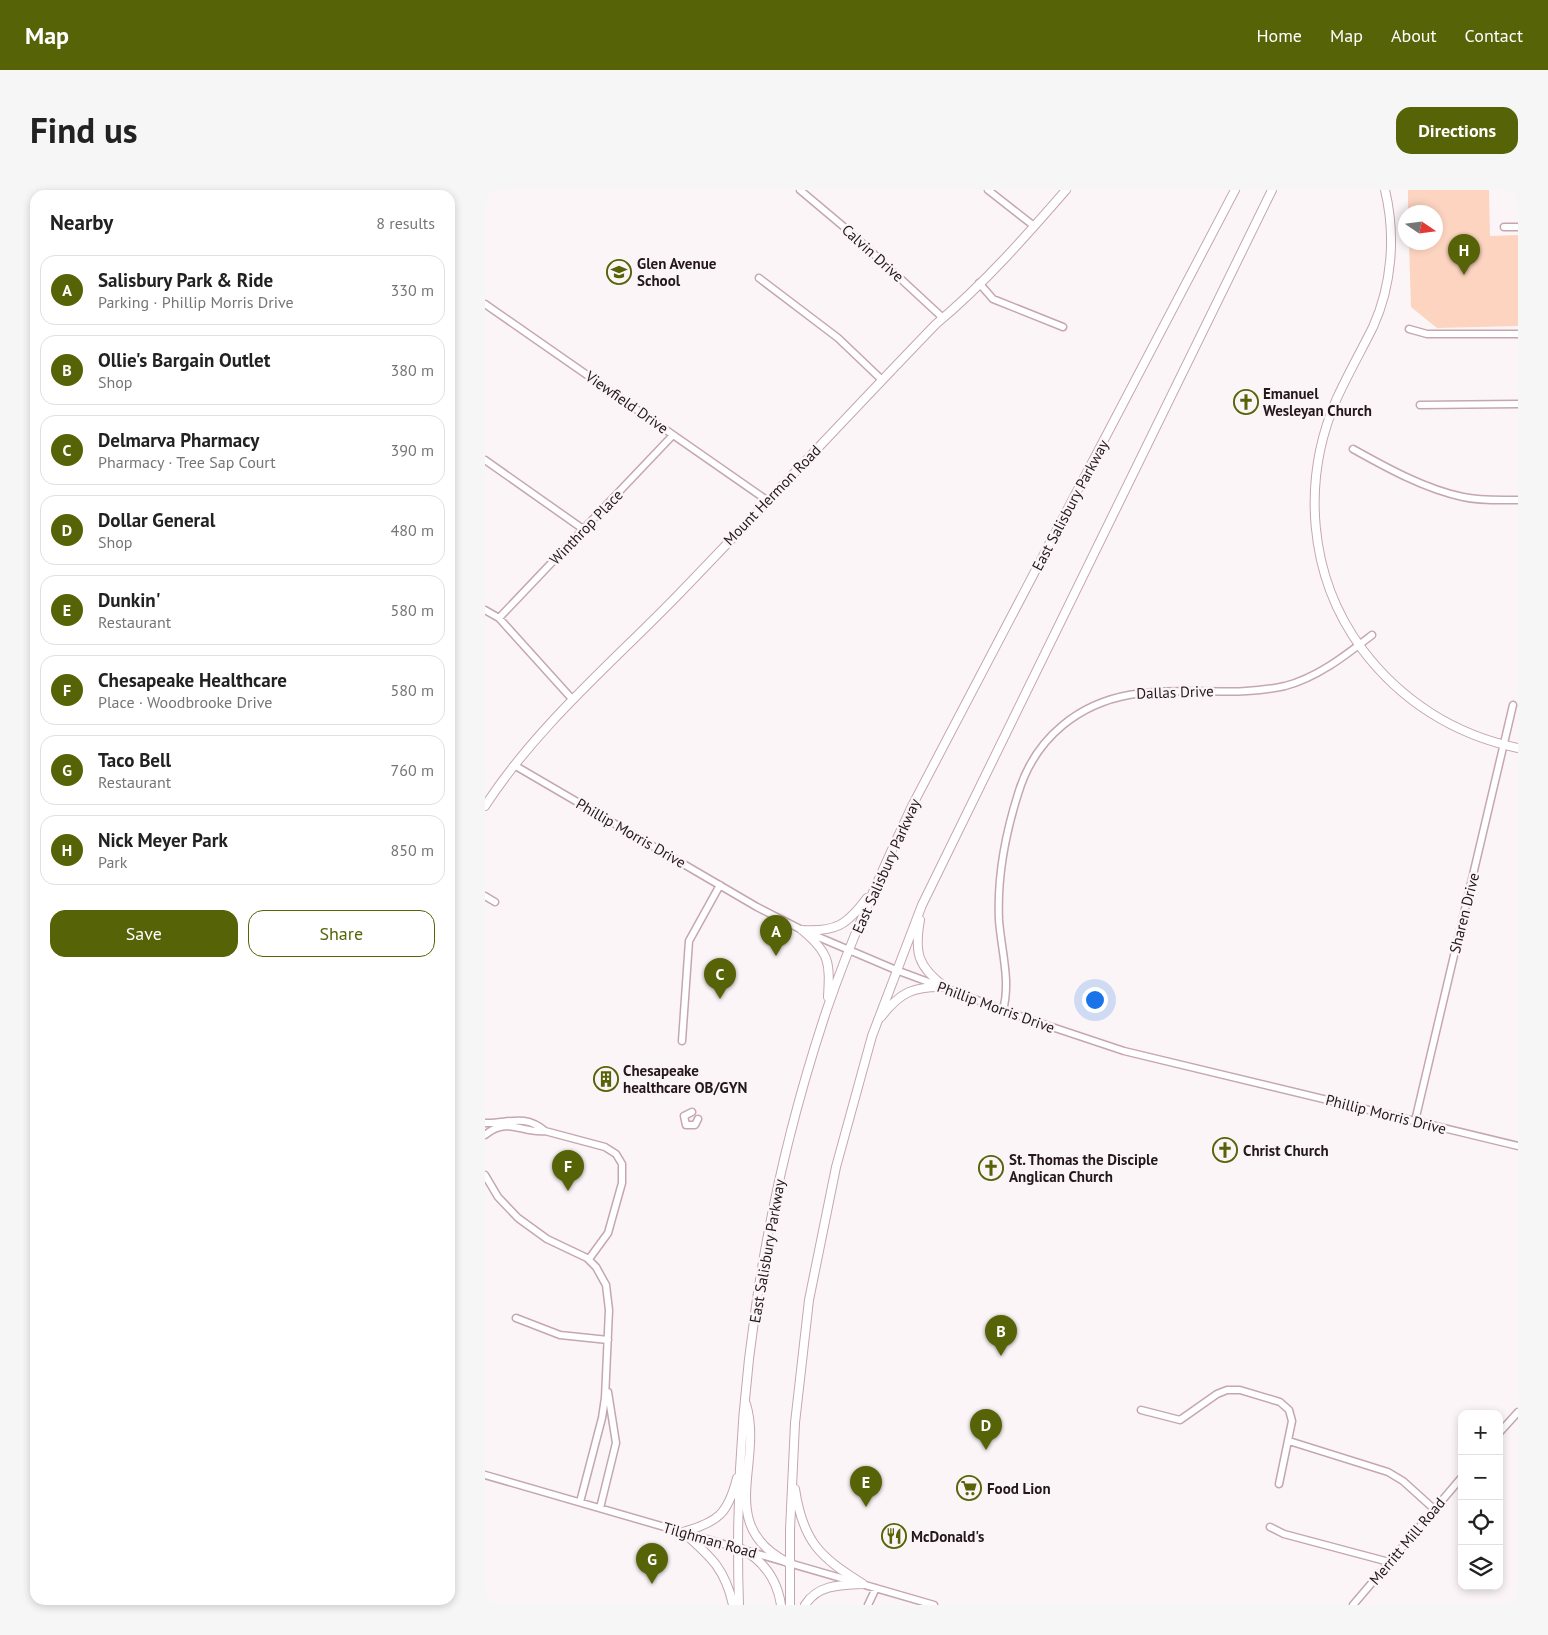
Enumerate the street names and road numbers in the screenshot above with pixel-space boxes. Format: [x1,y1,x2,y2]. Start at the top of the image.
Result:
street label: Calvin Drive [838,220,908,286]
street label: Viewfield Drive [581,366,672,438]
street label: East Salisbury Parkway [1027,436,1113,574]
street label: Mount Hermon Road [719,441,825,549]
street label: Winthrop Place [545,485,627,569]
street label: Dallas Drive [1136,681,1214,703]
street label: Phillip Morris Drive [573,794,689,872]
street label: East Salisbury Parkway [848,796,924,936]
street label: Sharen Drive [1445,871,1483,955]
street label: Phillip Morris Drive [935,977,1057,1037]
street label: Phillip Morris Drive [1324,1090,1448,1138]
street label: East Salisbury Parkway [745,1178,789,1324]
street label: Merritt Mill Road [1365,1493,1449,1589]
street label: Tilghman Road [661,1518,759,1562]

